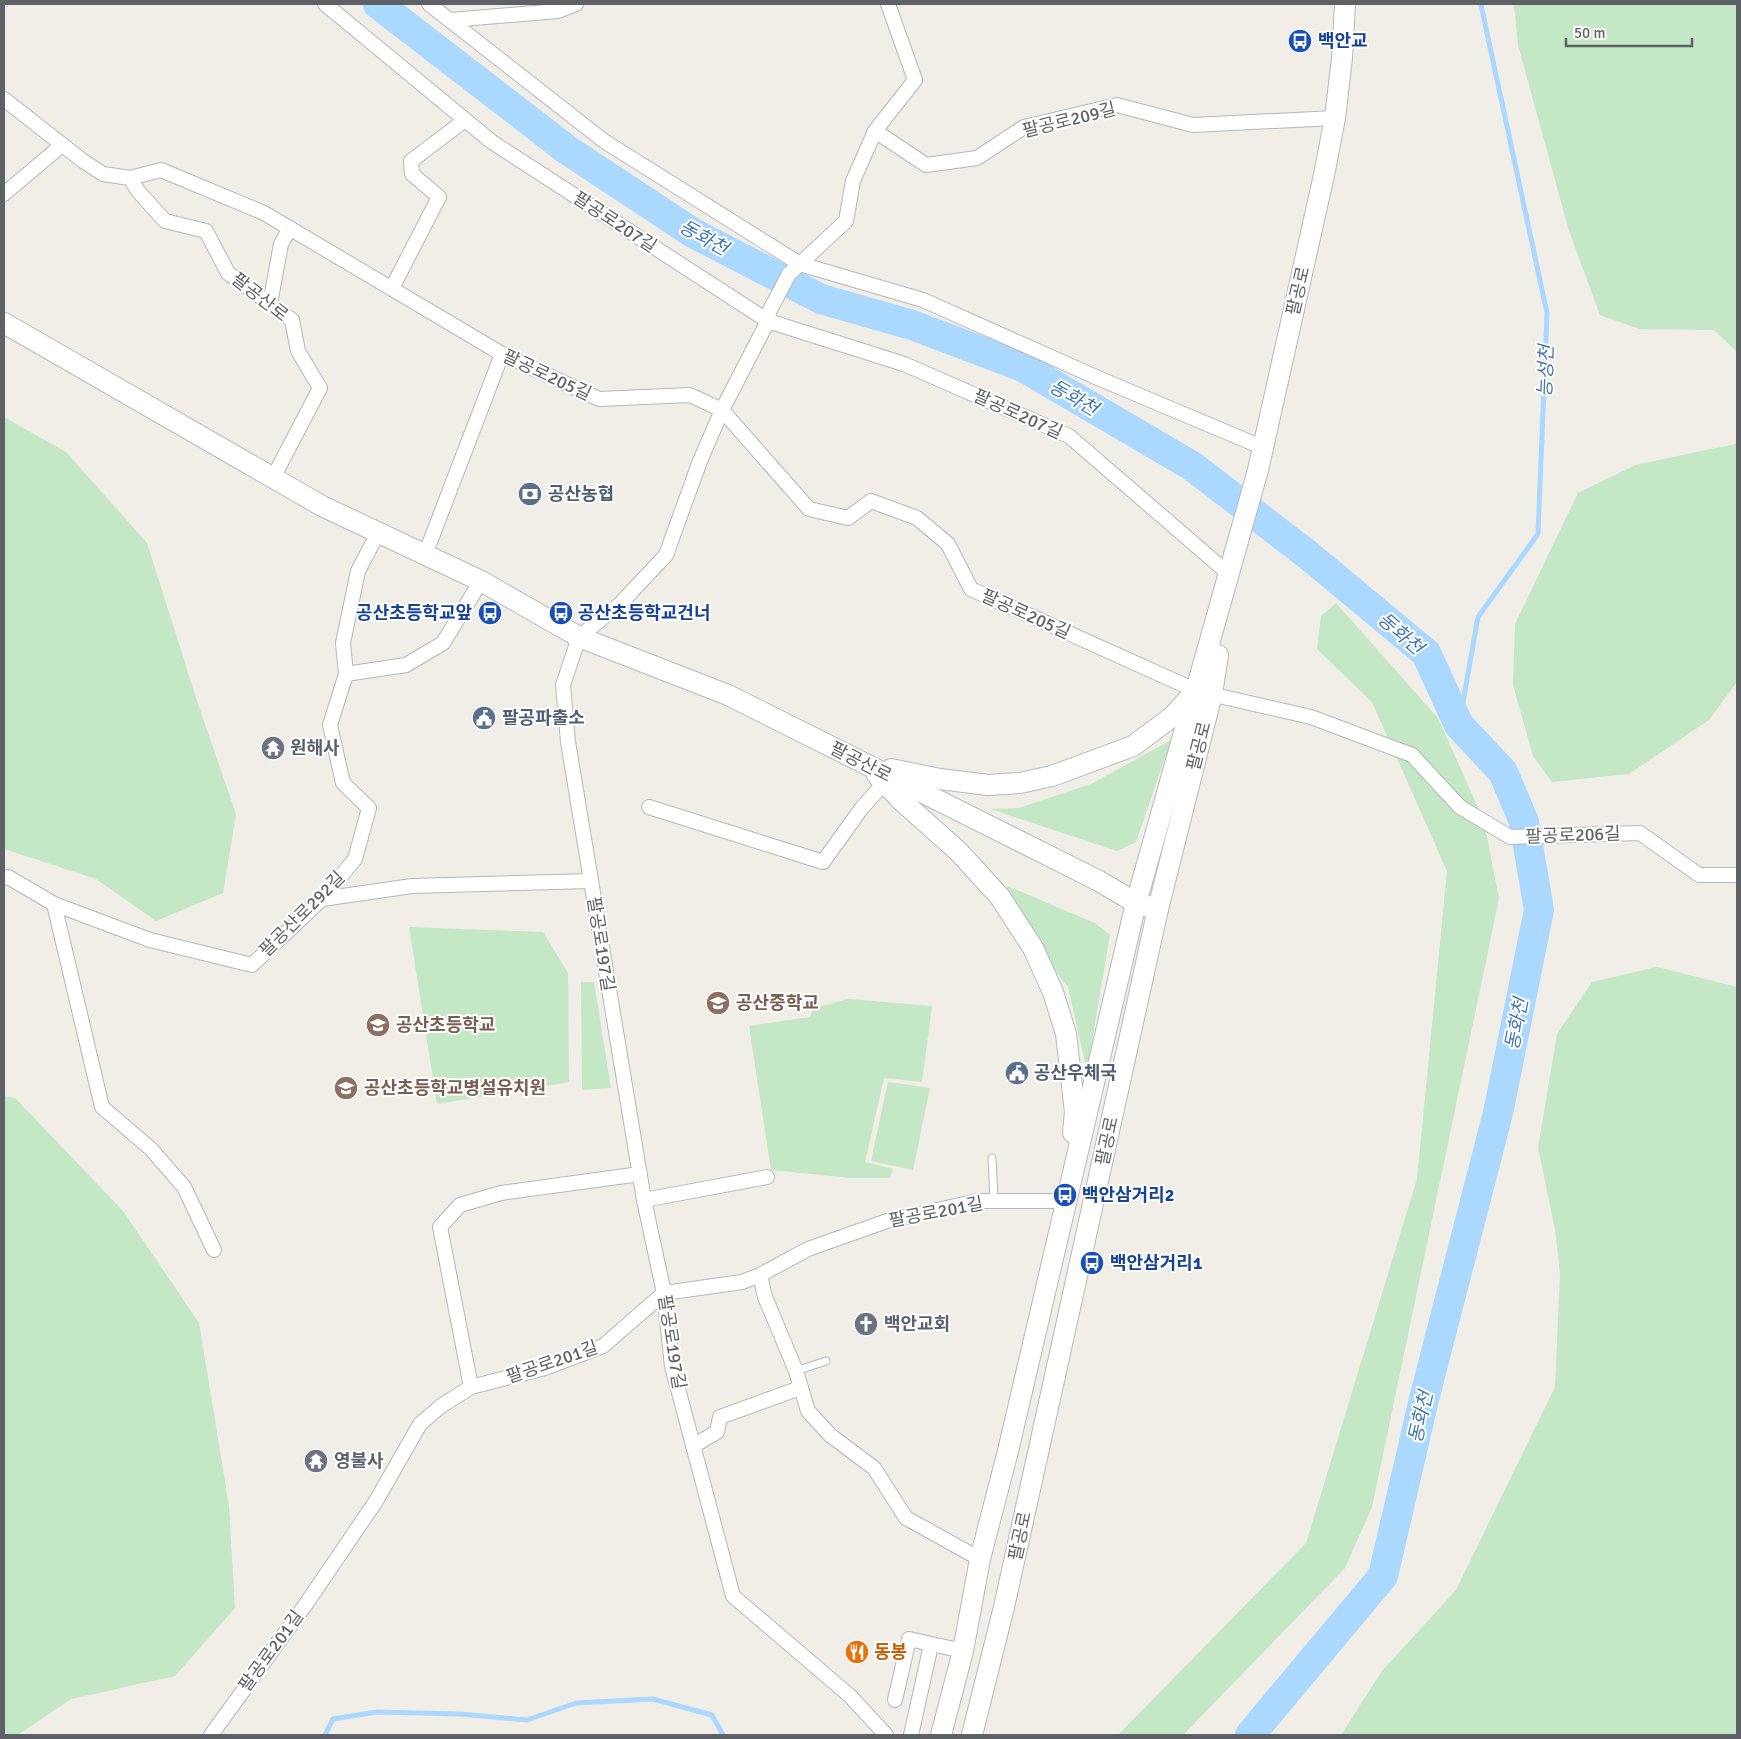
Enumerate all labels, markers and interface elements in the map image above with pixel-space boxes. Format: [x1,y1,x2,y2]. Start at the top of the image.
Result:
scale bar [1566,15,1692,47]
text: 50 m [1574,24,1605,42]
bus stop icon: 백안교 [1287,28,1313,54]
place label: 백안교 [1318,30,1368,52]
street label: 팔공로209길 [1020,98,1118,142]
street label: 팔공로207길 [569,187,661,257]
water label: 동화천 [675,215,734,262]
street label: 팔공로 [1282,264,1314,318]
street label: 팔공산로 [227,268,293,326]
water label: 능성천 [1533,343,1559,398]
street label: 팔공로205길 [499,345,595,405]
water label: 동화천 [1045,374,1104,422]
street label: 팔공로207길 [970,385,1066,443]
bank icon: 공산농협 [517,481,543,507]
place label: 공산농협 [548,483,614,505]
street label: 팔공로205길 [978,585,1074,643]
bus stop icon: 공산초등학교앞 [477,600,503,626]
bus stop icon: 공산초등학교건너 [548,600,574,626]
place label: 공산초등학교앞 [356,602,472,624]
place label: 공산초등학교건너 [578,602,710,624]
water label: 동화천 [1373,607,1429,661]
public building icon: 팔공파출소 [471,705,497,731]
place label: 팔공파출소 [502,707,585,729]
street label: 팔공로 [1182,719,1216,773]
temple icon: 원해사 [260,735,286,761]
place label: 원해사 [290,737,340,759]
street label: 팔공산로 [826,737,896,787]
street label: 팔공로206길 [1525,822,1621,848]
street label: 팔공산로292길 [255,867,349,961]
street label: 팔공로197길 [583,895,619,993]
school or university icon: 공산중학교 [705,990,731,1016]
place label: 공산중학교 [736,992,819,1014]
water label: 동화천 [1500,995,1534,1052]
school or university icon: 공산초등학교 [365,1012,391,1038]
place label: 공산초등학교 [396,1014,495,1036]
public building icon: 공산우체국 [1004,1060,1030,1086]
place label: 공산우체국 [1034,1062,1117,1084]
school or university icon: 공산초등학교병설유치원 [333,1075,359,1101]
place label: 공산초등학교병설유치원 [364,1077,546,1099]
street label: 팔공로 [1091,1114,1123,1168]
bus stop icon: 백안삼거리2 [1052,1182,1078,1208]
place label: 백안삼거리2 [1082,1184,1175,1206]
street label: 팔공로201길 [887,1192,985,1232]
bus stop icon: 백안삼거리1 [1079,1250,1105,1276]
place label: 백안삼거리1 [1110,1252,1203,1274]
street label: 팔공로197길 [654,1293,690,1391]
church icon: 백안교회 [853,1311,879,1337]
place label: 백안교회 [884,1313,950,1335]
street label: 팔공로201길 [503,1336,601,1388]
water label: 동화천 [1403,1388,1439,1445]
temple icon: 영불사 [303,1448,329,1474]
place label: 영불사 [334,1450,384,1472]
street label: 팔공로 [1004,1509,1036,1563]
street label: 팔공로201길 [234,1606,308,1696]
restaurant icon: 동봉 [844,1639,870,1665]
place label: 동봉 [874,1641,907,1663]

